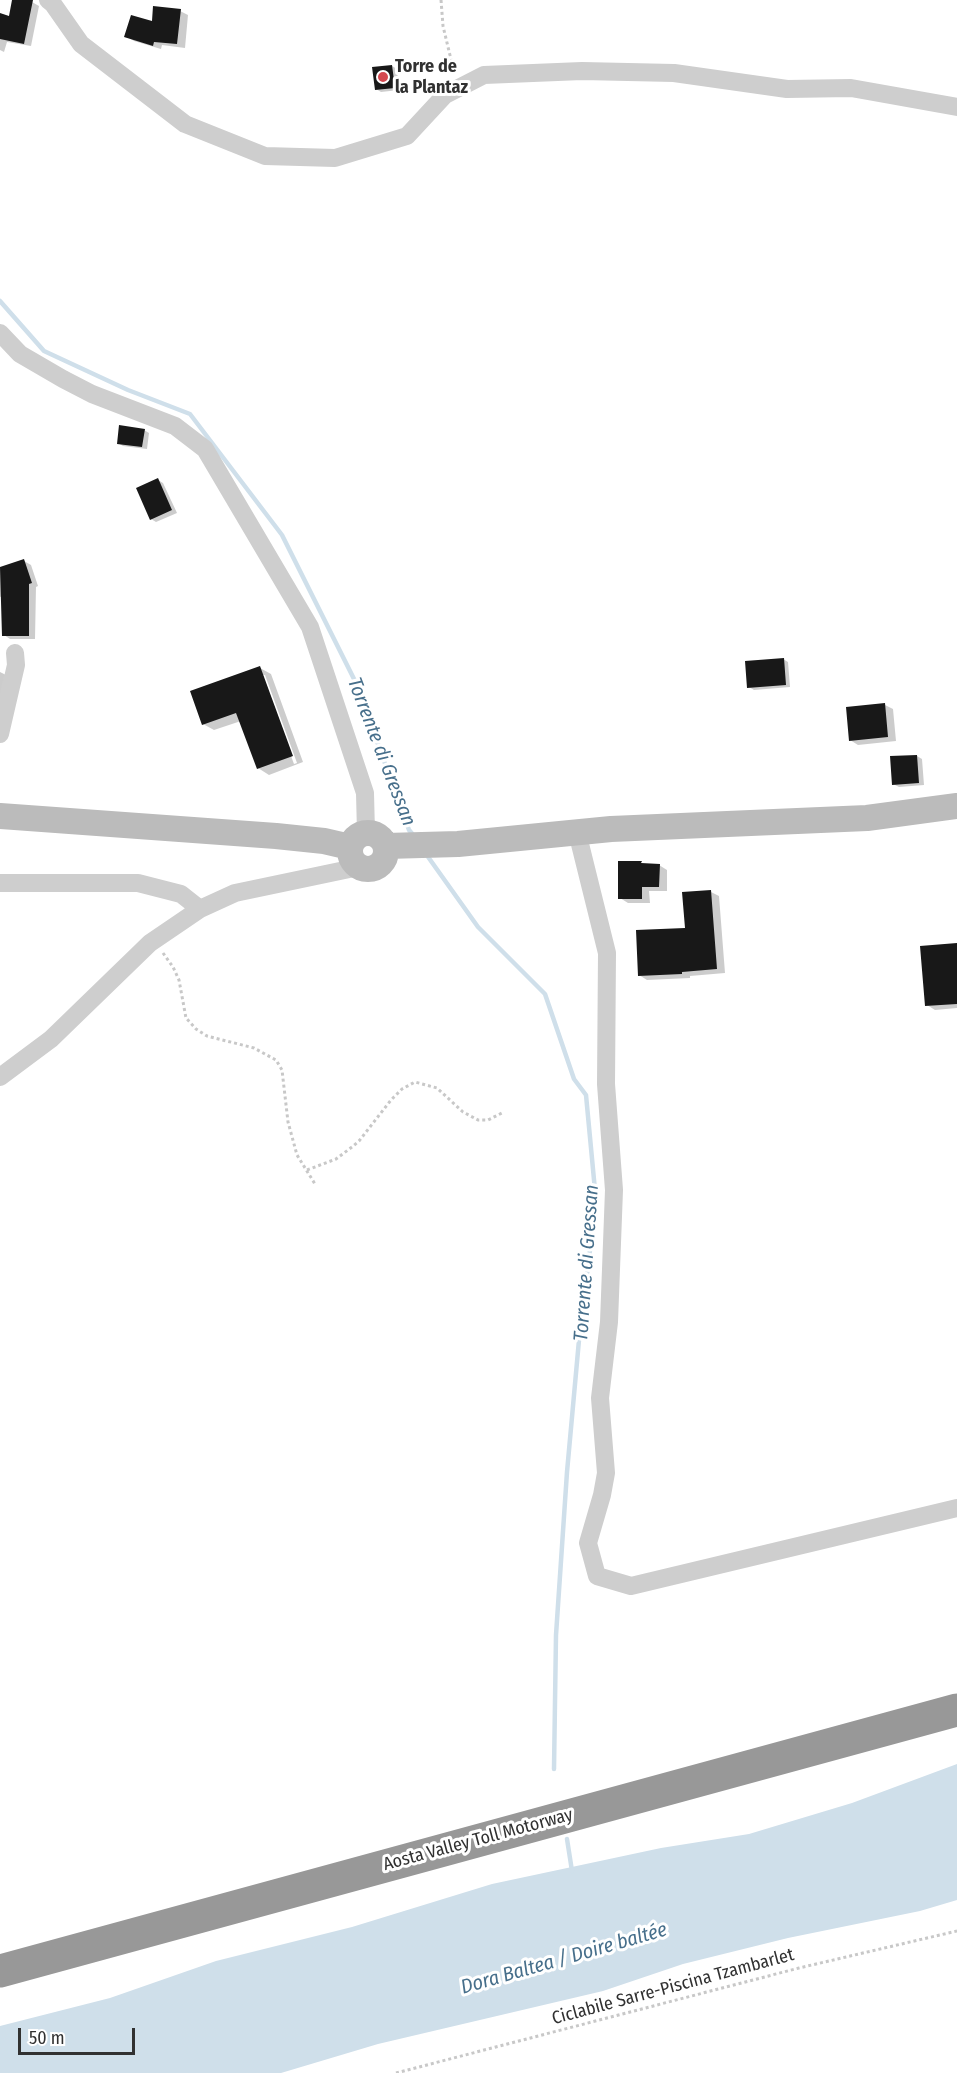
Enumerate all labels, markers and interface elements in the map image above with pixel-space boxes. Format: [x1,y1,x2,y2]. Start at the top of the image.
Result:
place label: Torre de la Plantaz [395,56,468,98]
marker: Torre de la Plantaz [376,70,390,84]
water label: Torrente di Gressan [342,674,420,830]
water label: Torrente di Gressan [570,1184,604,1342]
street label: Aosta Valley Toll Motorway [381,1804,575,1876]
water label: Dora Baltea / Doire baltée [458,1918,670,2000]
street label: Ciclabile Sarre-Piscina Tzambarlet [550,1944,796,2030]
scale bar [21,2016,138,2054]
text: 50 m [29,2027,65,2049]

